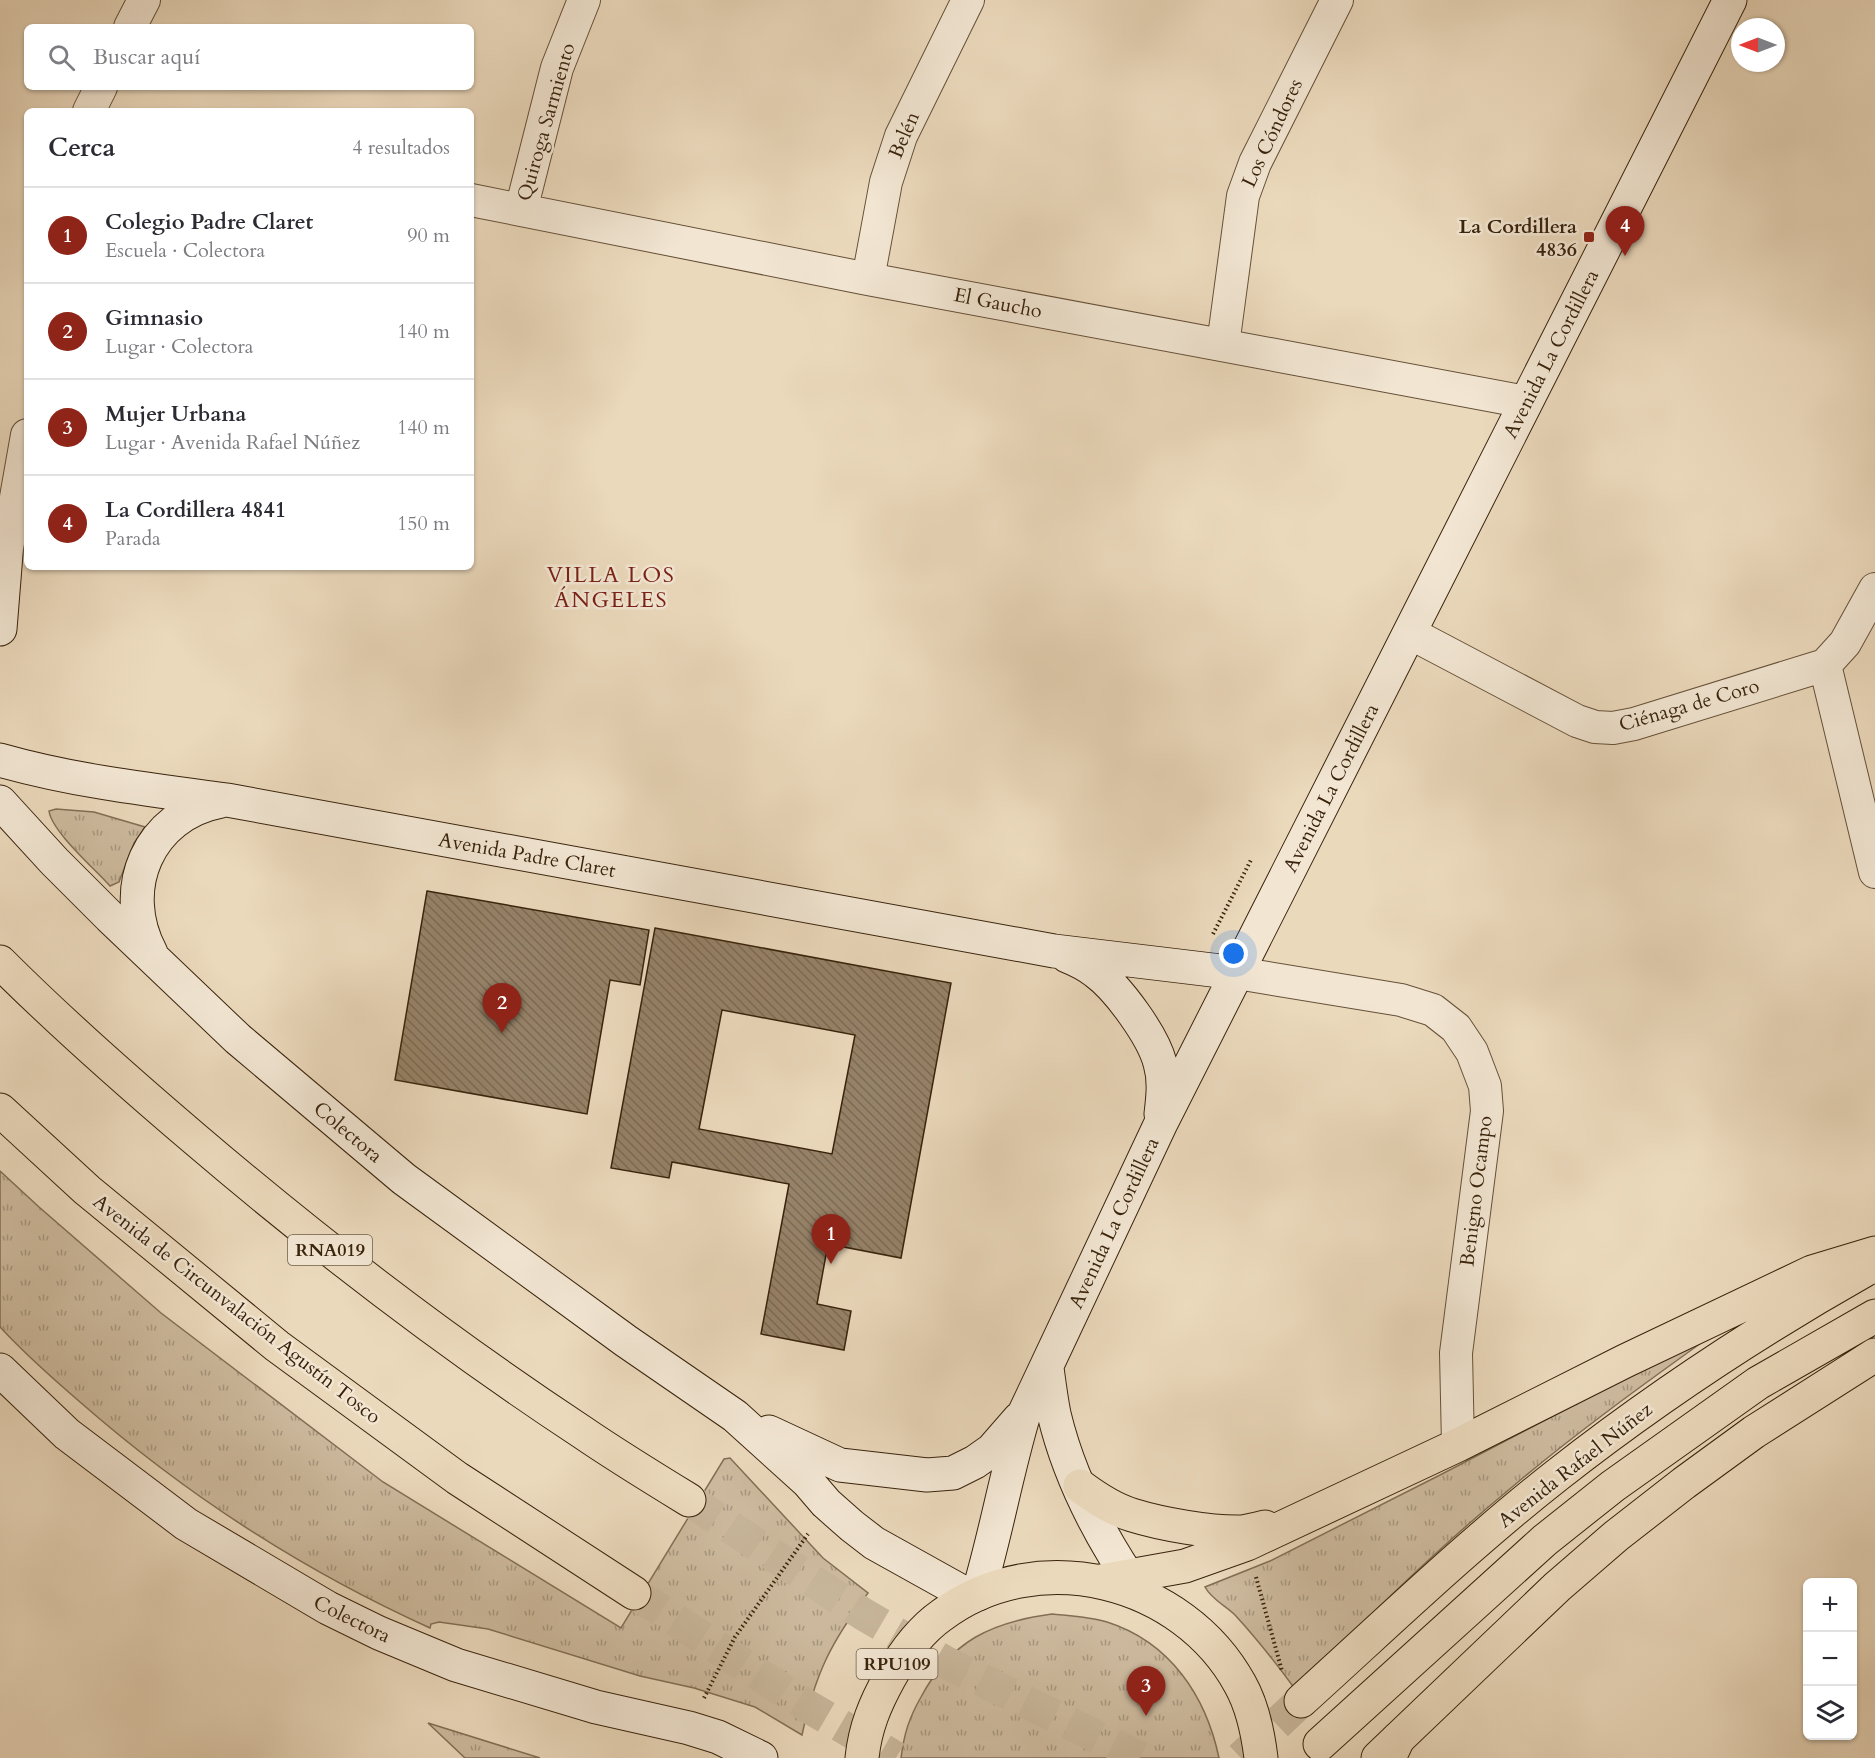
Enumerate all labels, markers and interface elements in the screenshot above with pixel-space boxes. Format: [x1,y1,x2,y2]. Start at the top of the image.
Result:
north arrow [1731,18,1785,72]
search box [24,24,474,90]
street label: Quiroga Sarmiento [511,40,582,204]
icon: search [45,41,78,74]
text: Buscar aquí [93,42,200,72]
street label: Los Cóndores [1235,74,1309,192]
street label: Belén [882,107,926,162]
text: Cerca [48,130,115,165]
text: 4 resultados [352,134,450,161]
pin: 4 [1606,206,1644,256]
text: Colegio Padre Claret [105,207,313,237]
place label: La Cordillera 4836 [1459,213,1577,263]
text: 1 [62,222,73,249]
text: 90 m [407,222,450,249]
marker: La Cordillera 4836 [1582,230,1596,244]
text: Escuela · Colectora [105,237,265,264]
street label: Avenida La Cordillera [1497,265,1605,443]
street label: El Gaucho [952,281,1045,325]
text: Gimnasio [105,303,203,333]
text: 2 [62,318,73,345]
text: 140 m [397,318,450,345]
text: Lugar · Colectora [105,333,254,360]
text: Mujer Urbana [105,399,246,429]
text: 3 [62,414,73,441]
text: 140 m [397,414,450,441]
text: Lugar · Avenida Rafael Núñez [105,429,360,456]
text: La Cordillera 4841 [105,495,286,525]
text: 4 [62,510,73,537]
text: 150 m [397,510,450,537]
text: Parada [105,525,161,552]
district label: VILLA LOS ÁNGELES [547,560,675,615]
street label: Ciénaga de Coro [1616,672,1762,738]
street label: Avenida La Cordillera [1277,699,1385,877]
street label: Avenida Padre Claret [436,826,618,884]
your location [1219,939,1248,968]
pin: 2 [482,984,522,1033]
street label: Colectora [308,1095,389,1169]
street label: Benigno Ocampo [1453,1114,1499,1268]
street label: Avenida La Cordillera [1062,1133,1166,1313]
street label: Avenida de Circunvalación Agustín Tosco [87,1188,387,1430]
pin: 1 [812,1214,850,1264]
road number: RNA019 [288,1235,372,1265]
street label: Avenida Rafael Núñez [1492,1396,1658,1534]
map controls [1803,1578,1857,1740]
button: + [1803,1578,1857,1632]
street label: Colectora [309,1589,395,1649]
button: − [1803,1632,1857,1686]
road number: RPU109 [856,1649,938,1679]
pin: 3 [1126,1666,1166,1716]
button: layers [1803,1686,1857,1740]

